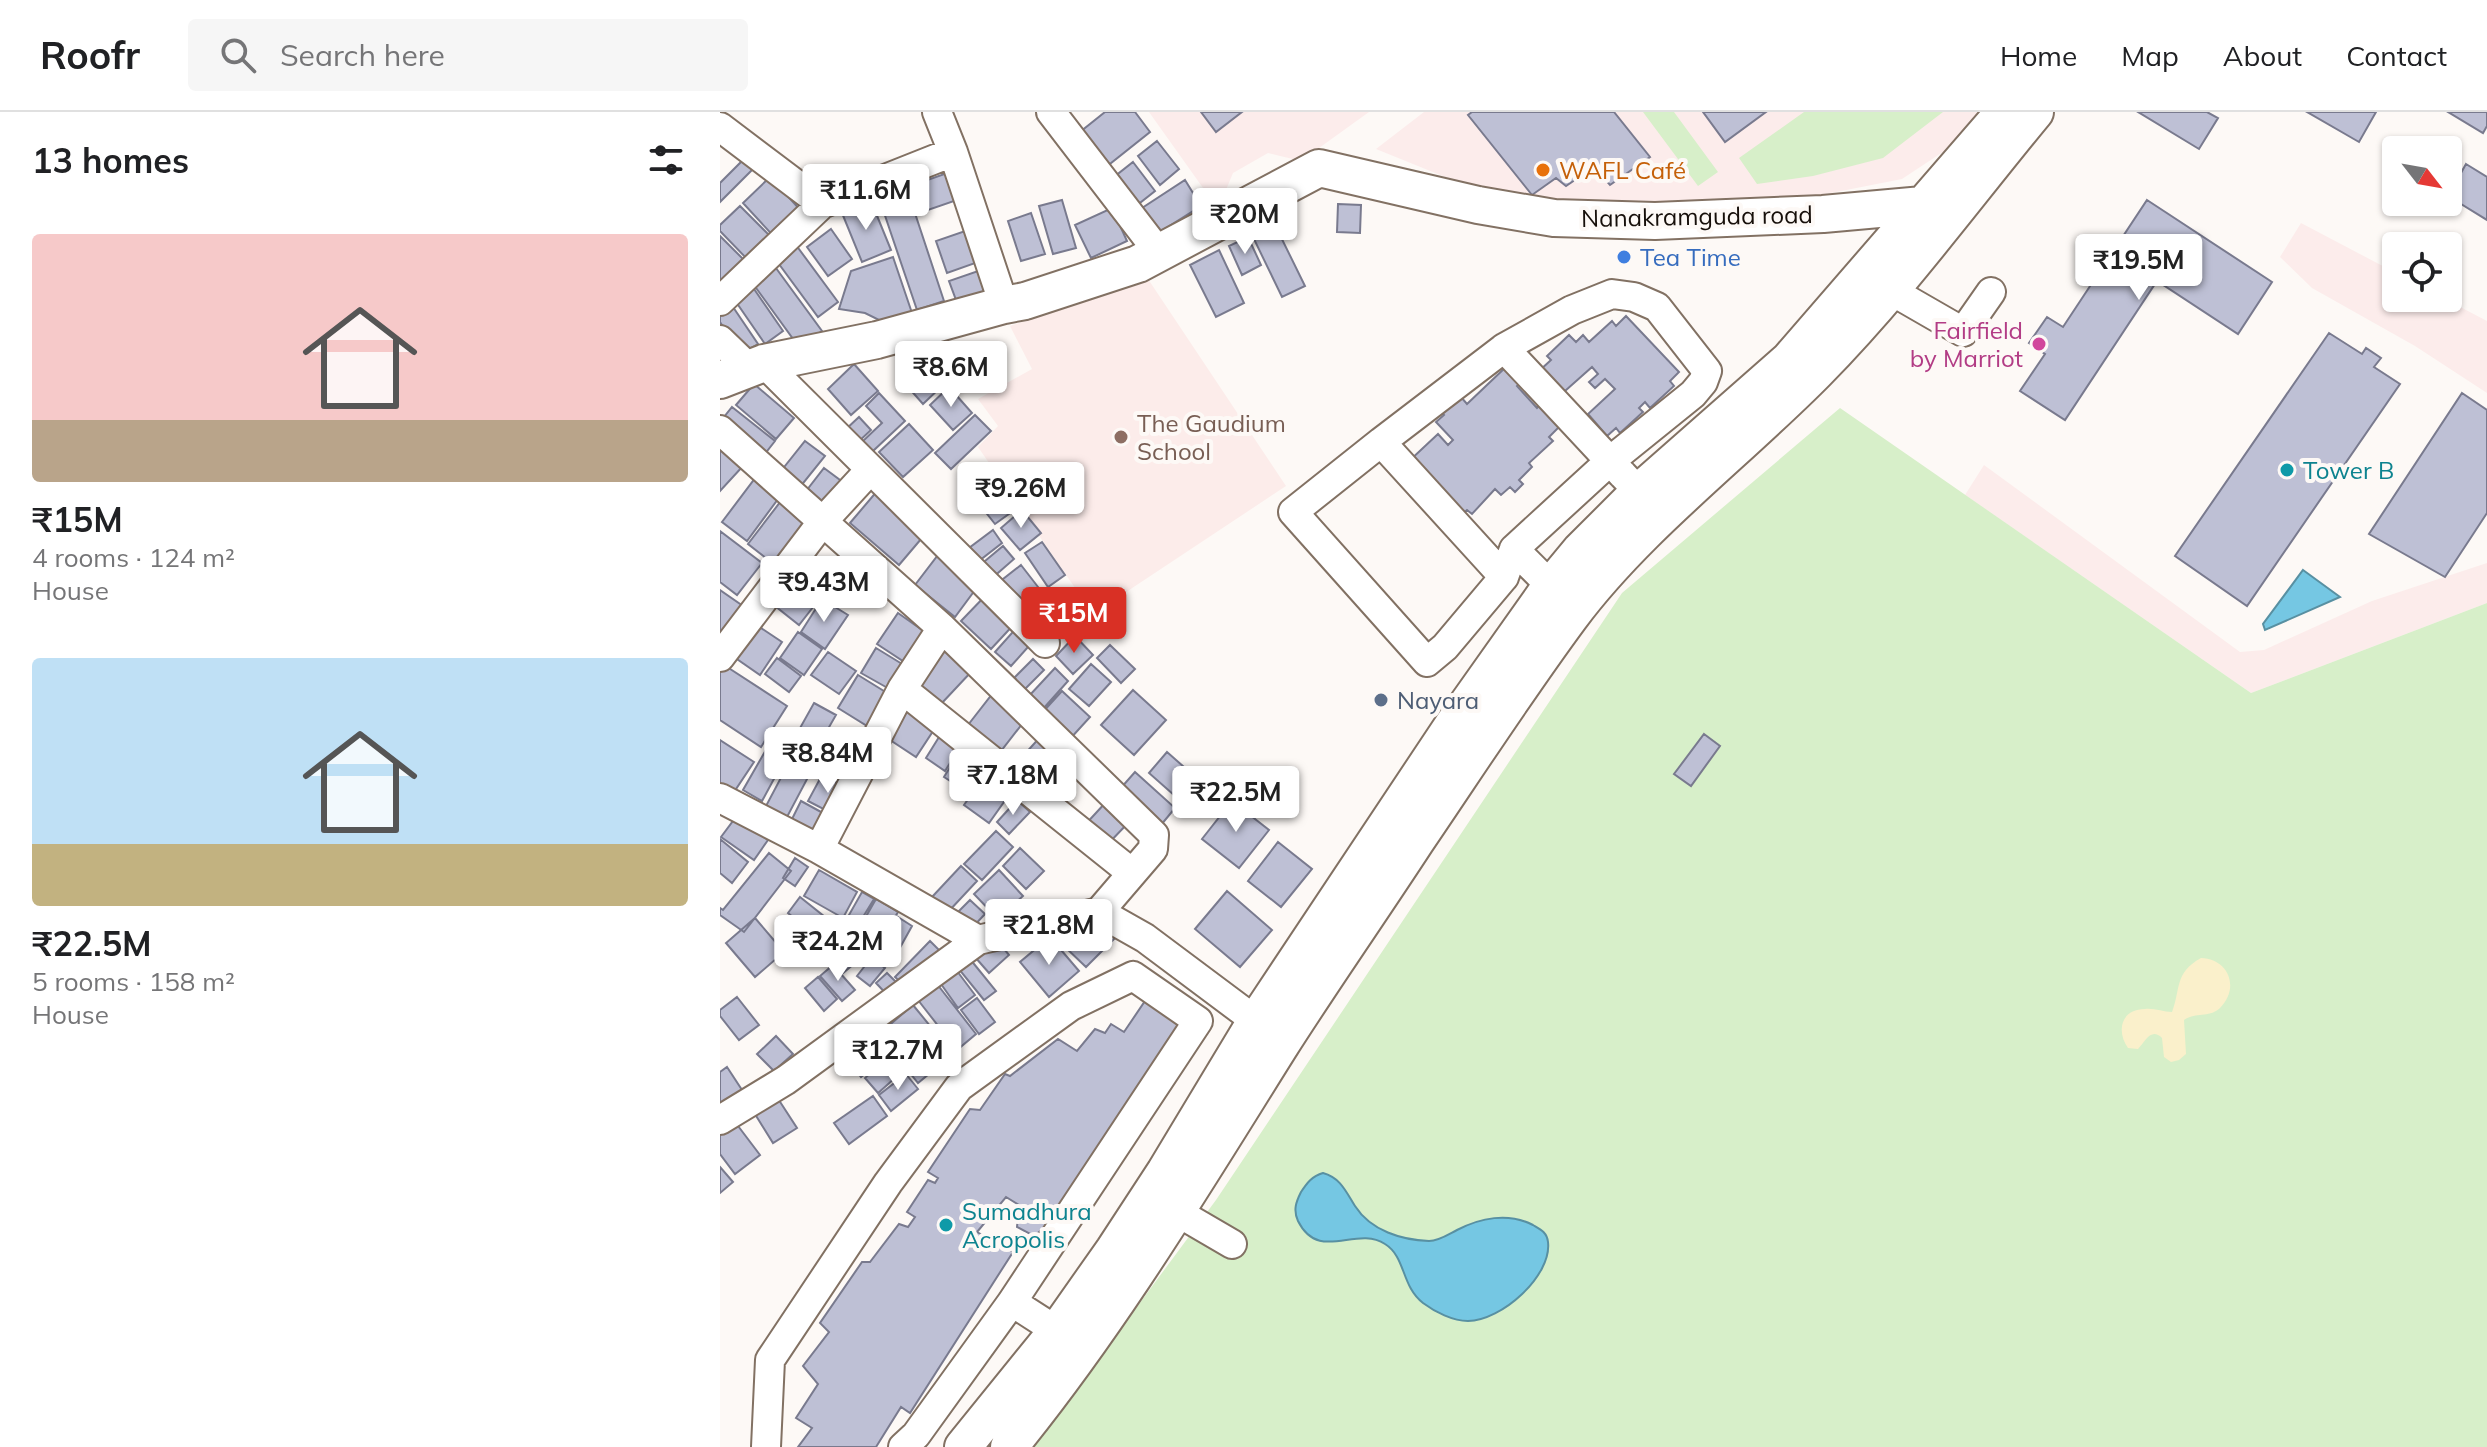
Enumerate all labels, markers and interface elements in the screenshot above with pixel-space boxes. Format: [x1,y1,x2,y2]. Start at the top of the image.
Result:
search box [188,19,748,91]
text: Roofr [40,31,140,79]
icon: search [216,33,260,77]
text: Search here [280,36,445,74]
text: Home [2000,38,2077,73]
text: Map [2121,38,2179,73]
text: About [2223,38,2302,73]
text: Contact [2346,38,2447,73]
north arrow [2382,136,2462,216]
map controls [2382,136,2462,312]
icon: filters [644,138,688,182]
text: 13 homes [32,139,189,182]
place label: WAFL Café [1559,155,1686,185]
marker: WAFL Café [1534,161,1552,179]
pin: ₹11.6M [801,164,931,232]
text: ₹11.6M [820,173,912,206]
pin: ₹20M [1198,188,1292,256]
text: ₹20M [1210,197,1280,230]
street label: Nanakramguda road [1581,199,1813,233]
button: locate [2382,232,2462,312]
pin: ₹19.5M [2074,234,2204,302]
place label: Tea Time [1640,242,1741,272]
text: ₹19.5M [2093,243,2185,276]
marker: Tea Time [1615,248,1633,266]
icon: home [288,286,432,430]
place label: Fairfield by Marriot [1910,315,2023,373]
marker: Fairfield by Marriot [2030,335,2048,353]
pin: ₹8.6M [895,341,1007,409]
text: ₹8.6M [913,350,989,383]
place label: The Gaudium School [1137,408,1286,466]
marker: The Gaudium School [1112,428,1130,446]
place label: Tower B [2303,455,2394,485]
marker: Tower B [2278,461,2296,479]
pin: ₹9.26M [956,462,1086,530]
text: ₹9.26M [975,471,1067,504]
text: ₹15M [32,498,123,541]
text: 4 rooms · 124 m² [32,541,235,574]
pin: ₹9.43M [759,556,889,624]
text: ₹9.43M [778,565,870,598]
text: House [32,574,109,607]
pin: ₹15M [1027,587,1121,655]
text: ₹15M [1039,596,1109,629]
place label: Nayara [1397,685,1479,715]
marker: Nayara [1372,691,1390,709]
icon: home [288,710,432,854]
pin: ₹8.84M [763,727,893,795]
text: ₹8.84M [782,736,874,769]
pin: ₹7.18M [948,749,1078,817]
text: ₹7.18M [967,758,1059,791]
pin: ₹22.5M [1171,766,1301,834]
text: ₹22.5M [1190,775,1282,808]
pin: ₹21.8M [984,899,1114,967]
text: ₹21.8M [1003,908,1095,941]
pin: ₹24.2M [773,915,903,983]
text: ₹22.5M [32,922,152,965]
text: ₹24.2M [792,924,884,957]
text: 5 rooms · 158 m² [32,965,235,998]
text: House [32,998,109,1031]
pin: ₹12.7M [833,1024,963,1092]
text: ₹12.7M [852,1033,944,1066]
place label: Sumadhura Acropolis [962,1196,1092,1254]
marker: Sumadhura Acropolis [937,1216,955,1234]

